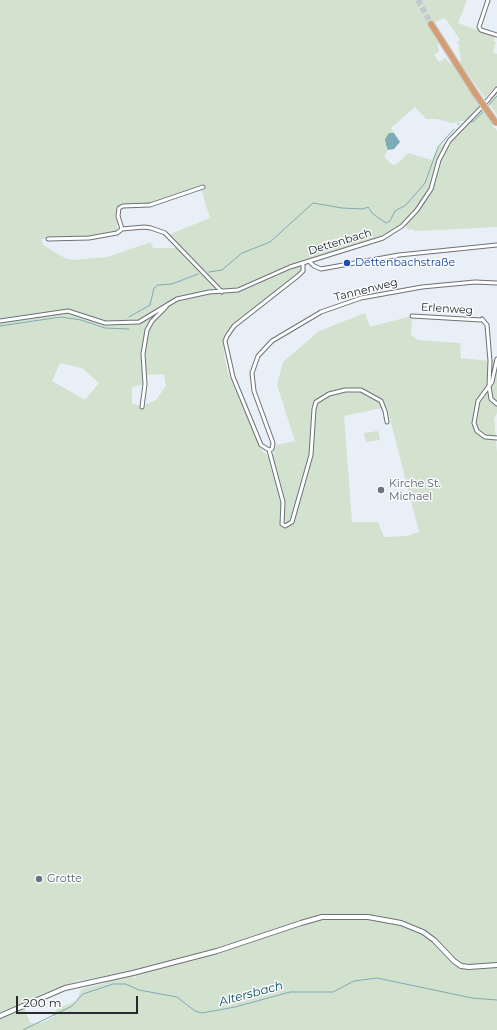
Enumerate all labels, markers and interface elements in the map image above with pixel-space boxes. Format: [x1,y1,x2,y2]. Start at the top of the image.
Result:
street label: Dettenbach [307,226,373,258]
place label: Dettenbachstraße [355,256,455,270]
marker: Dettenbachstraße [342,258,352,268]
street label: Tannenweg [333,276,399,304]
street label: Erlenweg [420,301,474,317]
place label: Kirche St. Michael [389,477,441,503]
marker: Kirche St. Michael [376,485,386,495]
place label: Grotte [47,872,82,886]
marker: Grotte [34,874,44,884]
water label: Altersbach [218,979,284,1009]
scale bar [18,988,140,1014]
text: 200 m [23,995,62,1010]

